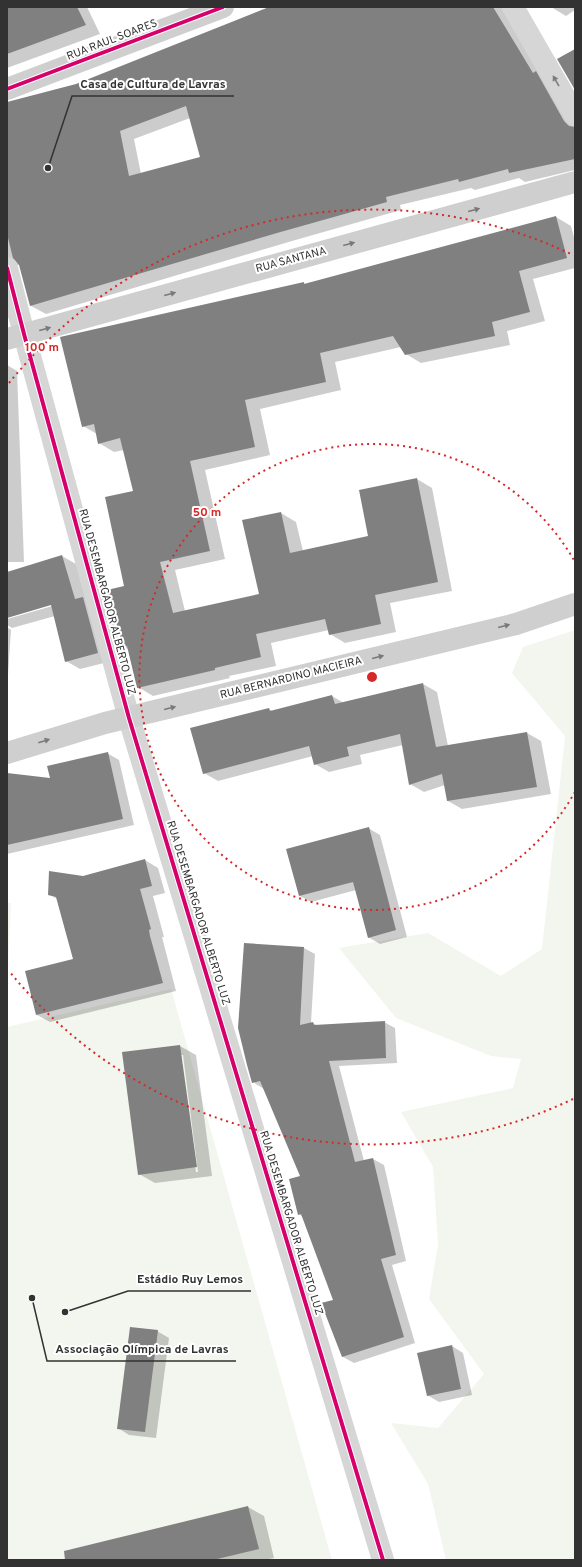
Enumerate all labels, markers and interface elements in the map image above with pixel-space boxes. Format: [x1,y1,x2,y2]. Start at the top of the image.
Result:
street label: RUA RAUL SOARES [65,16,159,64]
callout: Casa de Cultura de Lavras [72,72,234,96]
one-way arrow [552,75,559,87]
text: Casa de Cultura de Lavras [80,77,226,93]
one-way arrow [469,207,481,213]
one-way arrow [343,241,355,247]
street label: RUA SANTANA [254,244,328,276]
one-way arrow [164,291,176,297]
one-way arrow [38,325,51,331]
text: 100 m [25,340,59,356]
text: 50 m [193,505,221,521]
street label: RUA DESEMBARGADOR ALBERTO LUZ [75,507,139,697]
one-way arrow [498,623,510,629]
street label: RUA BERNARDINO MACIEIRA [219,654,363,702]
one-way arrow [372,654,384,660]
centre of rings [365,670,379,684]
one-way arrow [164,705,176,711]
one-way arrow [39,738,51,744]
street label: RUA DESEMBARGADOR ALBERTO LUZ [163,819,233,1007]
street label: RUA DESEMBARGADOR ALBERTO LUZ [256,1129,326,1317]
callout: Estádio Ruy Lemos [128,1267,251,1291]
text: Estádio Ruy Lemos [137,1272,243,1288]
callout: Associação Olímpica de Lavras [47,1337,236,1361]
text: Associação Olímpica de Lavras [55,1342,229,1358]

